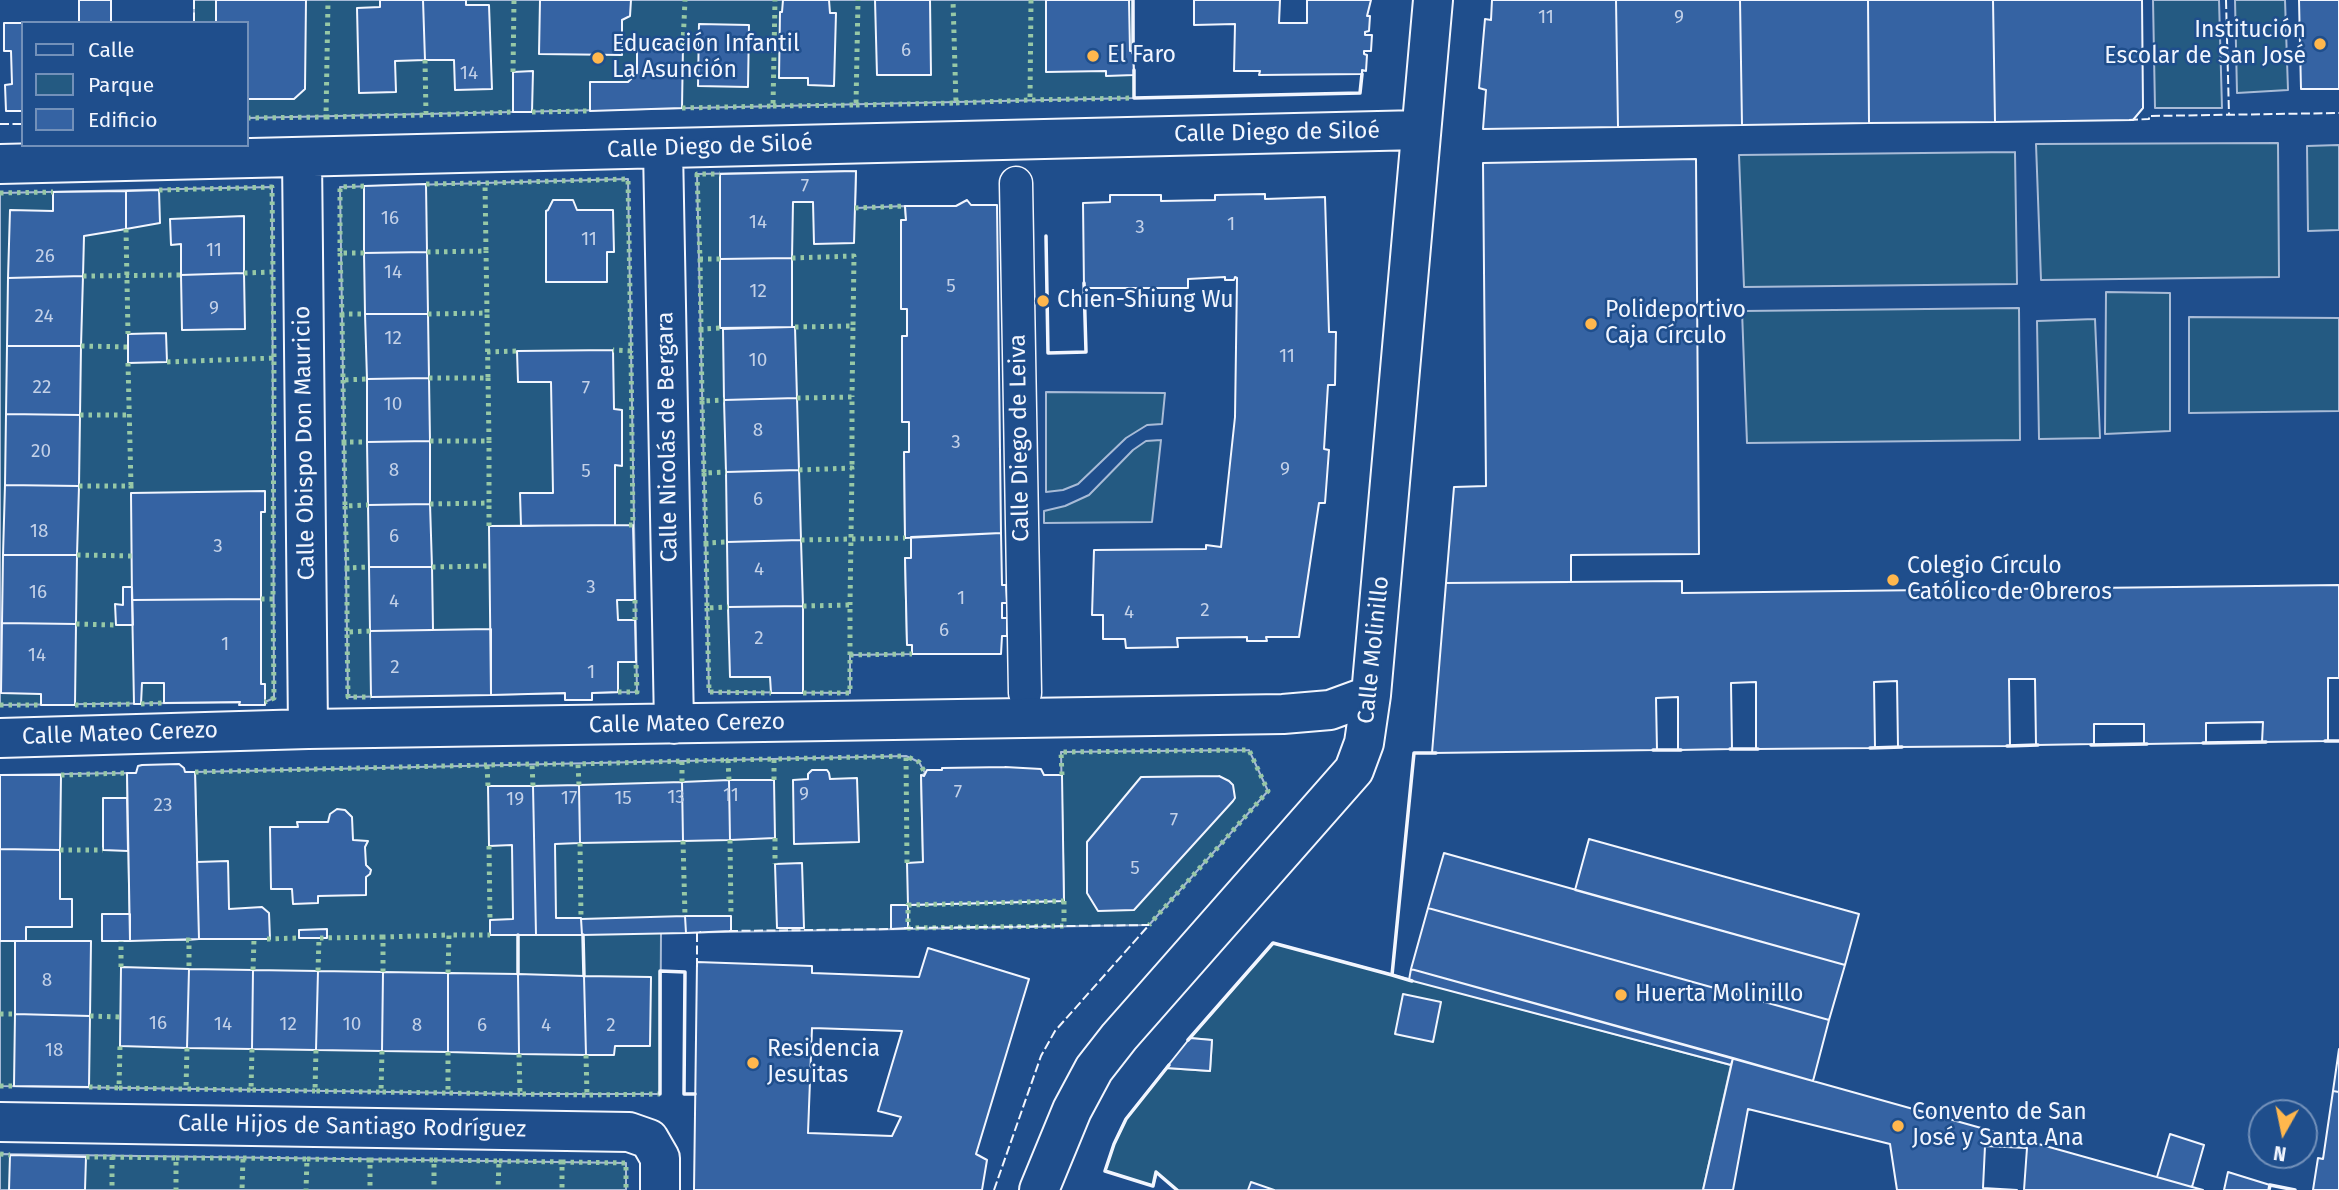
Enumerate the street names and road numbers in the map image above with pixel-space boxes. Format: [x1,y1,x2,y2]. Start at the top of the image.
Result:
street label: Calle Diego de Siloé [1174,117,1380,149]
street label: Calle Diego de Siloé [607,130,813,164]
street label: Calle Obispo Don Mauricio [289,305,321,581]
street label: Calle Nicolás de Bergara [652,311,684,563]
street label: Calle Diego de Leiva [1004,334,1036,542]
street label: Calle Molinillo [1353,575,1395,725]
street label: Calle Mateo Cerezo [589,708,785,740]
street label: Calle Mateo Cerezo [21,717,219,751]
street label: Calle Hijos de Santiago Rodríguez [178,1110,526,1144]

